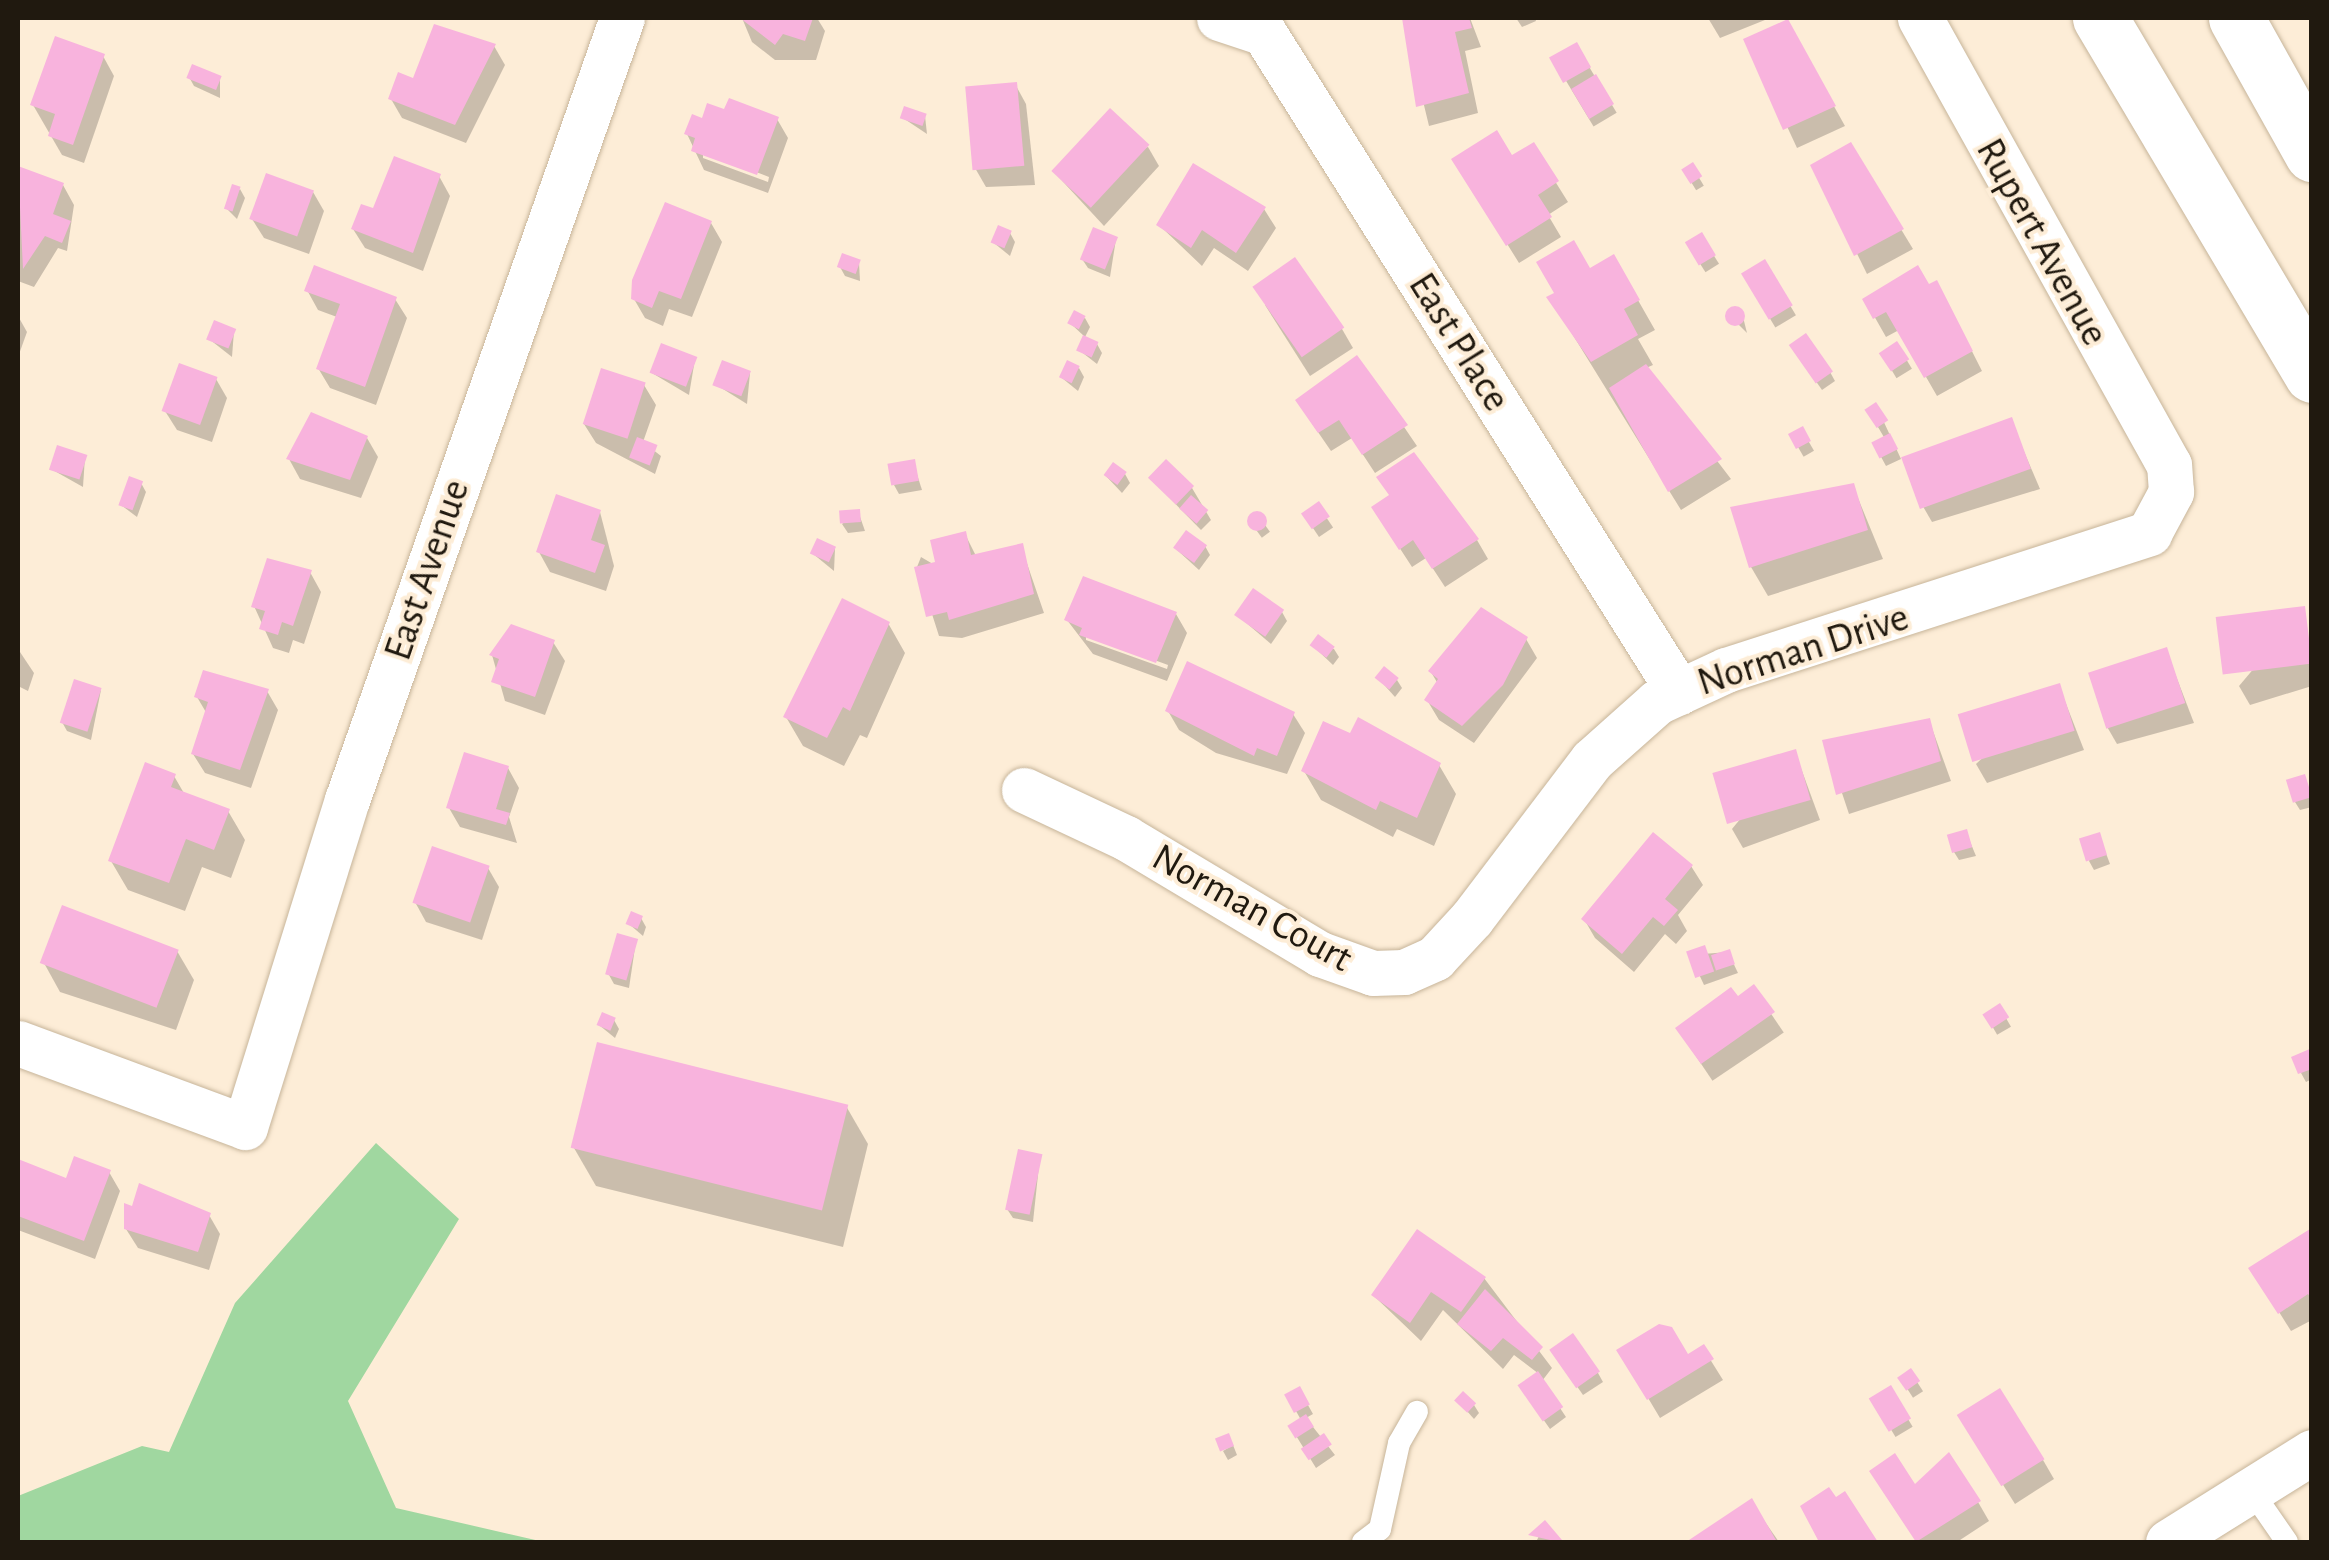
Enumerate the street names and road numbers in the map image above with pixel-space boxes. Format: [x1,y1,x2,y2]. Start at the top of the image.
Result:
street label: Rupert Avenue [1965,130,2119,354]
street label: East Place [1398,264,1520,420]
street label: East Avenue [374,473,480,667]
street label: Norman Drive [1691,593,1915,707]
street label: Norman Court [1144,833,1360,983]

